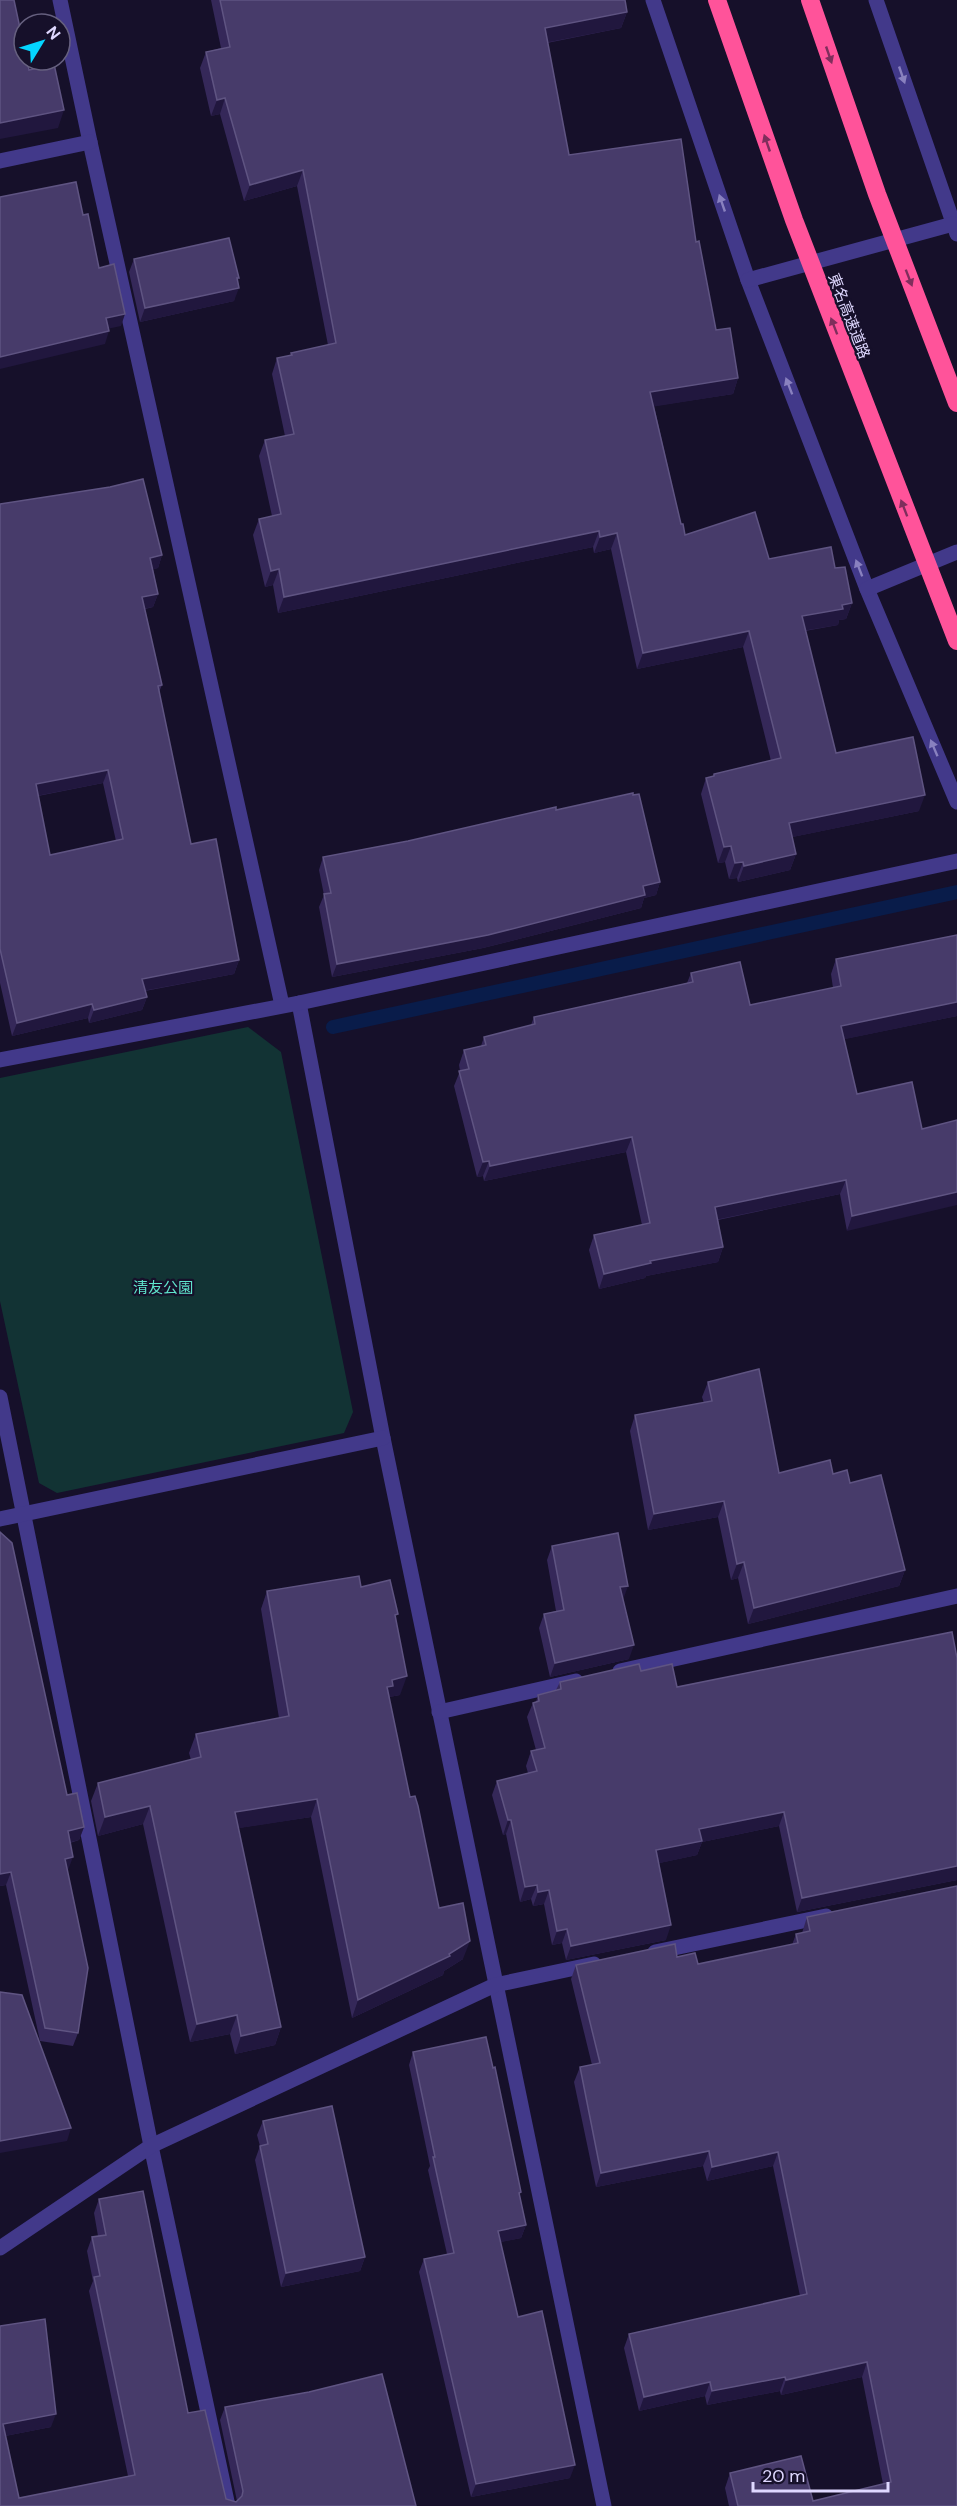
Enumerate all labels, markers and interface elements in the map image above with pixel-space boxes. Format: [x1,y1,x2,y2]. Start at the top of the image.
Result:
north arrow [12,12,72,72]
text: N [42,22,65,44]
one-way arrow [825,46,834,64]
one-way arrow [898,66,907,84]
one-way arrow [761,134,771,152]
one-way arrow [717,194,727,212]
one-way arrow [905,269,914,287]
street label: 東名高速道路 [824,270,874,362]
one-way arrow [829,317,839,335]
one-way arrow [784,377,793,395]
one-way arrow [899,499,909,517]
one-way arrow [854,559,863,577]
one-way arrow [929,738,939,756]
park label: 清友公園 [133,1278,193,1298]
scale bar [753,2455,888,2493]
text: 20 m [762,2464,805,2488]

